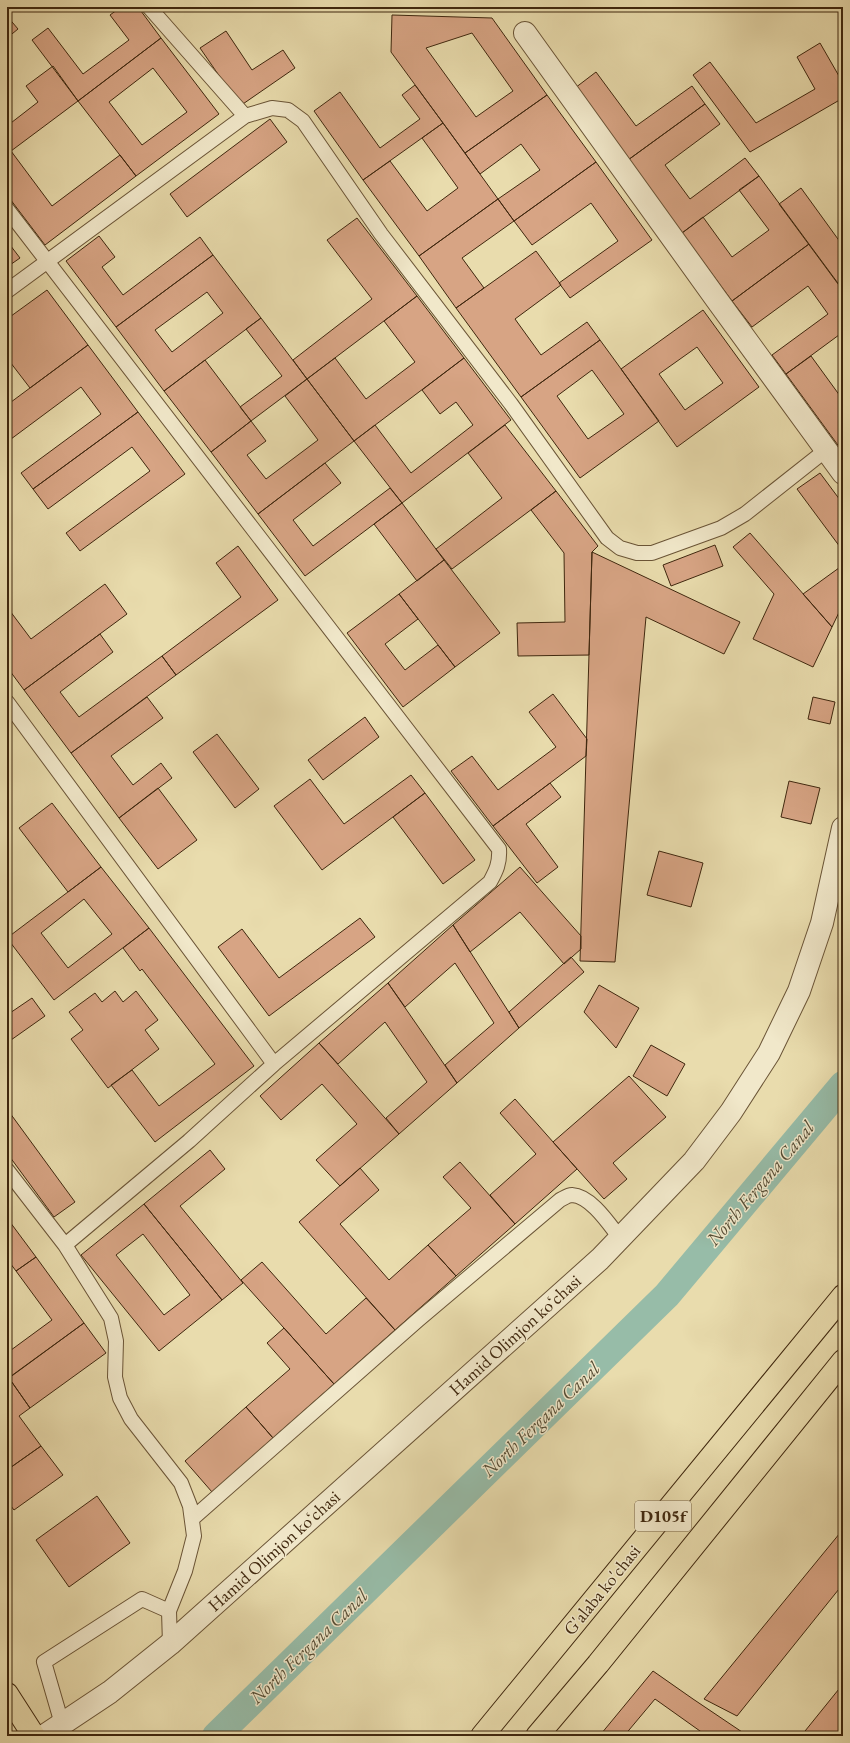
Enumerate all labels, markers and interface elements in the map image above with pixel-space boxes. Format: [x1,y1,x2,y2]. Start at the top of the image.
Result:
water label: North Fergana Canal [700,1115,820,1252]
street label: Hamid Olimjon koʻchasi [444,1269,586,1400]
water label: North Fergana Canal [475,1356,605,1483]
street label: Hamid Olimjon koʻchasi [203,1485,345,1616]
road number: D105f [635,1501,691,1531]
street label: G'alaba ko'chasi [558,1539,646,1640]
water label: North Fergana Canal [243,1583,373,1710]

